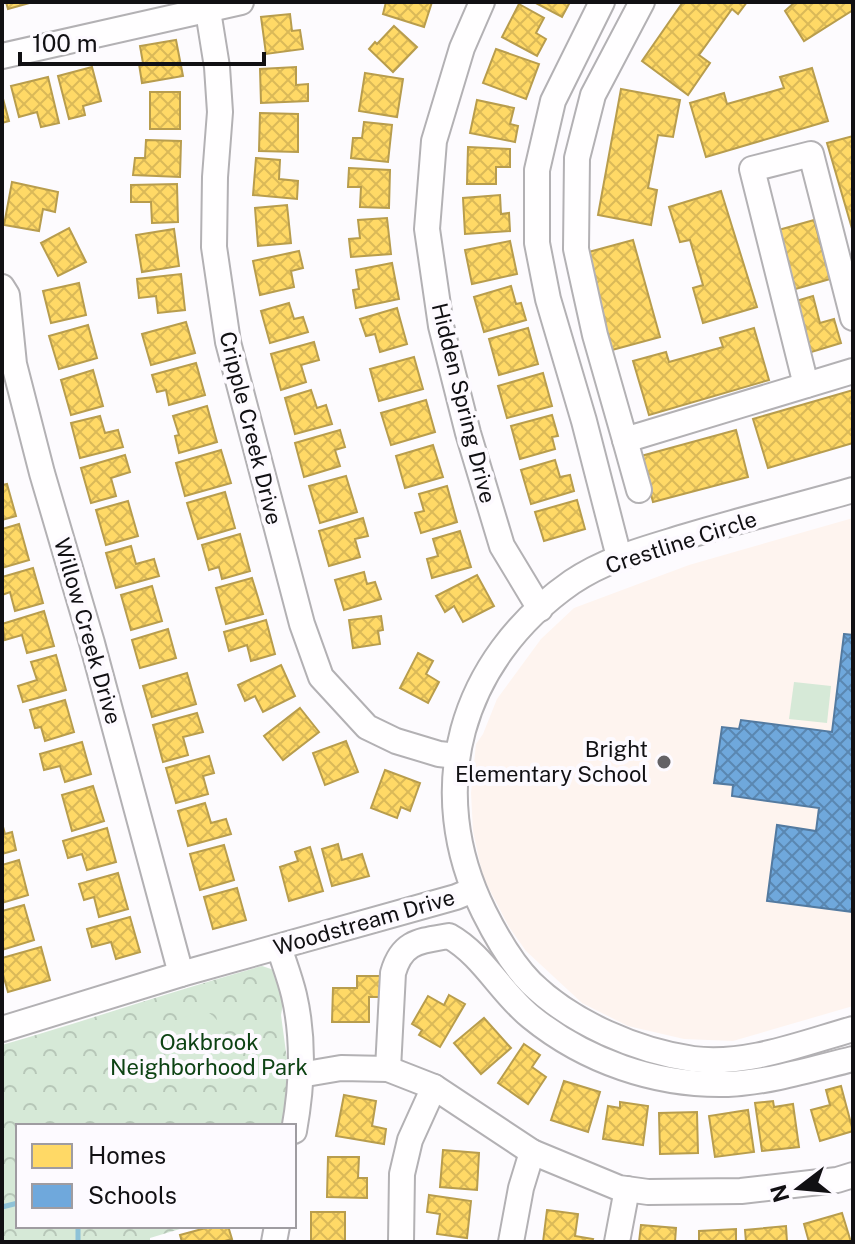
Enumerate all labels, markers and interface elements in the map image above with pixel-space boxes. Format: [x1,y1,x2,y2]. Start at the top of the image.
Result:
scale bar [20,16,264,66]
text: 100 m [32,29,98,57]
street label: Hidden Spring Drive [427,300,501,506]
street label: Cripple Creek Drive [214,329,288,527]
street label: Crestline Circle [602,505,760,579]
street label: Willow Creek Drive [49,535,127,727]
place label: Bright Elementary School [455,736,648,787]
marker: Bright Elementary School [655,753,673,771]
street label: Woodstream Drive [270,884,458,960]
park label: Oakbrook Neighborhood Park [110,1029,308,1080]
legend [16,1124,296,1228]
text: Homes [88,1141,166,1169]
north arrow [759,1148,839,1228]
text: Schools [88,1181,177,1209]
text: N [765,1182,795,1205]

